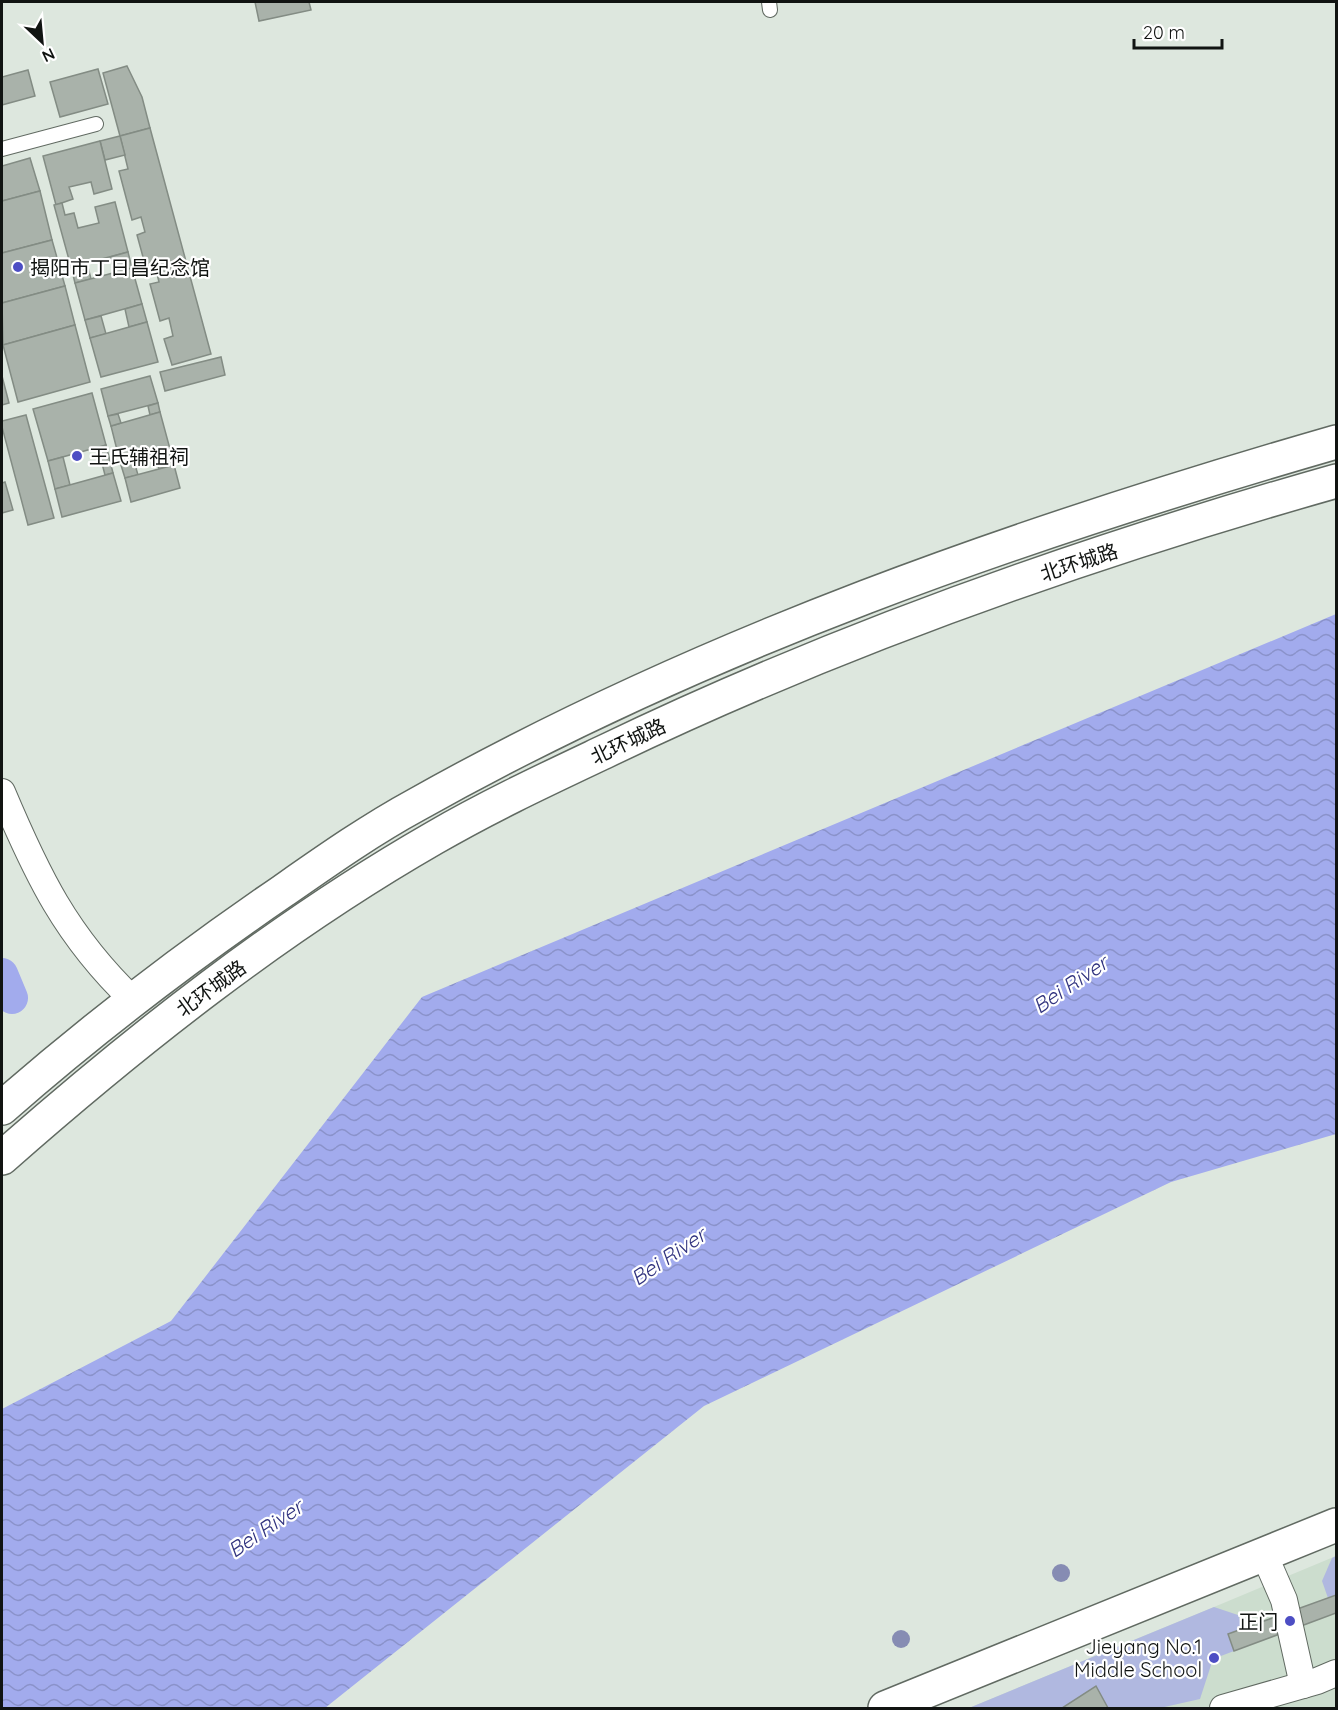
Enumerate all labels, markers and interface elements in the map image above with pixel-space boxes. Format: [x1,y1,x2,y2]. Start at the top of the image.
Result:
north arrow [12,12,72,72]
scale bar [1134,12,1222,50]
text: 20 m [1143,21,1185,44]
text: N [39,44,58,67]
place label: 揭阳市丁日昌纪念馆 [30,255,210,280]
marker: 揭阳市丁日昌纪念馆 [11,260,25,274]
place label: 王氏辅祖祠 [89,444,189,469]
marker: 王氏辅祖祠 [70,449,84,463]
street label: 北环城路 [1037,538,1121,586]
street label: 北环城路 [586,713,670,769]
water label: Bei River [1027,948,1115,1019]
street label: 北环城路 [171,954,251,1022]
water label: Bei River [625,1220,713,1291]
water label: Bei River [222,1492,310,1563]
place label: 正门 [1238,1609,1278,1634]
marker: 正门 [1283,1614,1297,1628]
place label: Jieyang No.1 Middle School [1074,1634,1202,1682]
marker: Jieyang No.1 Middle School [1207,1651,1221,1665]

